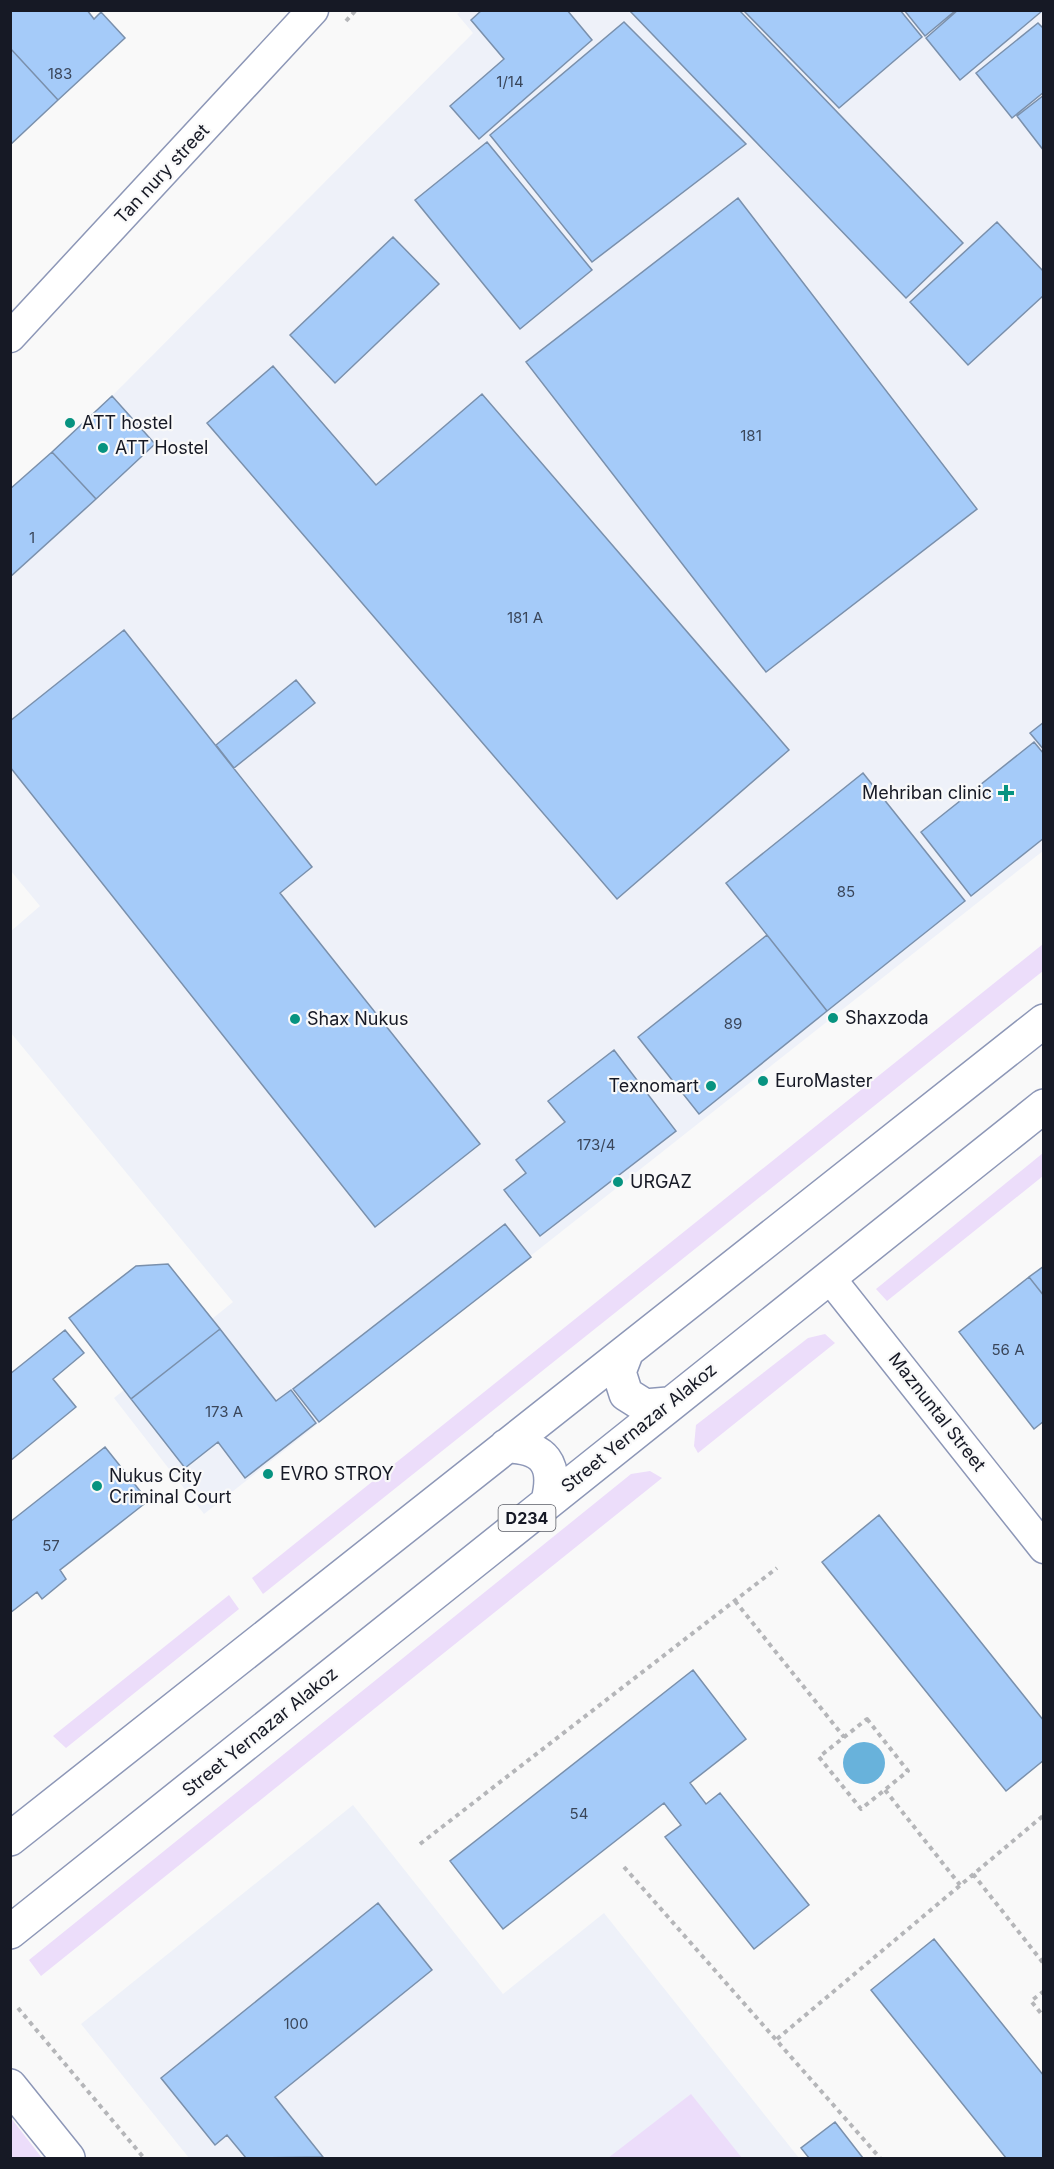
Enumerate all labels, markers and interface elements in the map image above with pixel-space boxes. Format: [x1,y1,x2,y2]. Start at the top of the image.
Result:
house number: 183 [48,64,72,83]
house number: 1/14 [496,72,524,91]
street label: Tan nury street [110,119,213,228]
place label: ATT hostel [82,412,173,433]
marker: ATT hostel [63,416,77,430]
house number: 181 [740,426,762,445]
place label: ATT Hostel [115,437,208,458]
marker: ATT Hostel [96,441,110,455]
house number: 1 [29,528,35,547]
house number: 181 А [507,608,543,627]
place label: Mehriban clinic [862,782,992,803]
marker: Mehriban clinic [997,784,1015,802]
house number: 85 [837,882,855,901]
place label: Shaxzoda [845,1007,929,1028]
place label: Shax Nukus [307,1008,408,1029]
marker: Shaxzoda [826,1011,840,1025]
marker: Shax Nukus [288,1012,302,1026]
house number: 89 [724,1014,742,1033]
place label: EuroMaster [775,1070,873,1091]
marker: EuroMaster [756,1074,770,1088]
place label: Texnomart [609,1075,699,1096]
marker: Texnomart [704,1079,718,1093]
house number: 173/4 [577,1135,615,1154]
place label: URGAZ [630,1171,692,1192]
marker: URGAZ [611,1175,625,1189]
house number: 56 А [992,1340,1025,1359]
street label: Maznuntal Street [885,1348,990,1475]
street label: Street Yernazar Alakoz [557,1359,721,1497]
house number: 173 А [205,1402,243,1421]
place label: EVRO STROY [280,1463,394,1484]
place label: Nukus City Criminal Court [109,1465,231,1507]
marker: EVRO STROY [261,1467,275,1481]
marker: Nukus City Criminal Court [90,1479,104,1493]
road number: D234 [498,1505,556,1531]
house number: 57 [42,1536,60,1555]
street label: Street Yernazar Alakoz [178,1663,342,1801]
house number: 54 [570,1804,588,1823]
house number: 100 [283,2014,309,2033]

